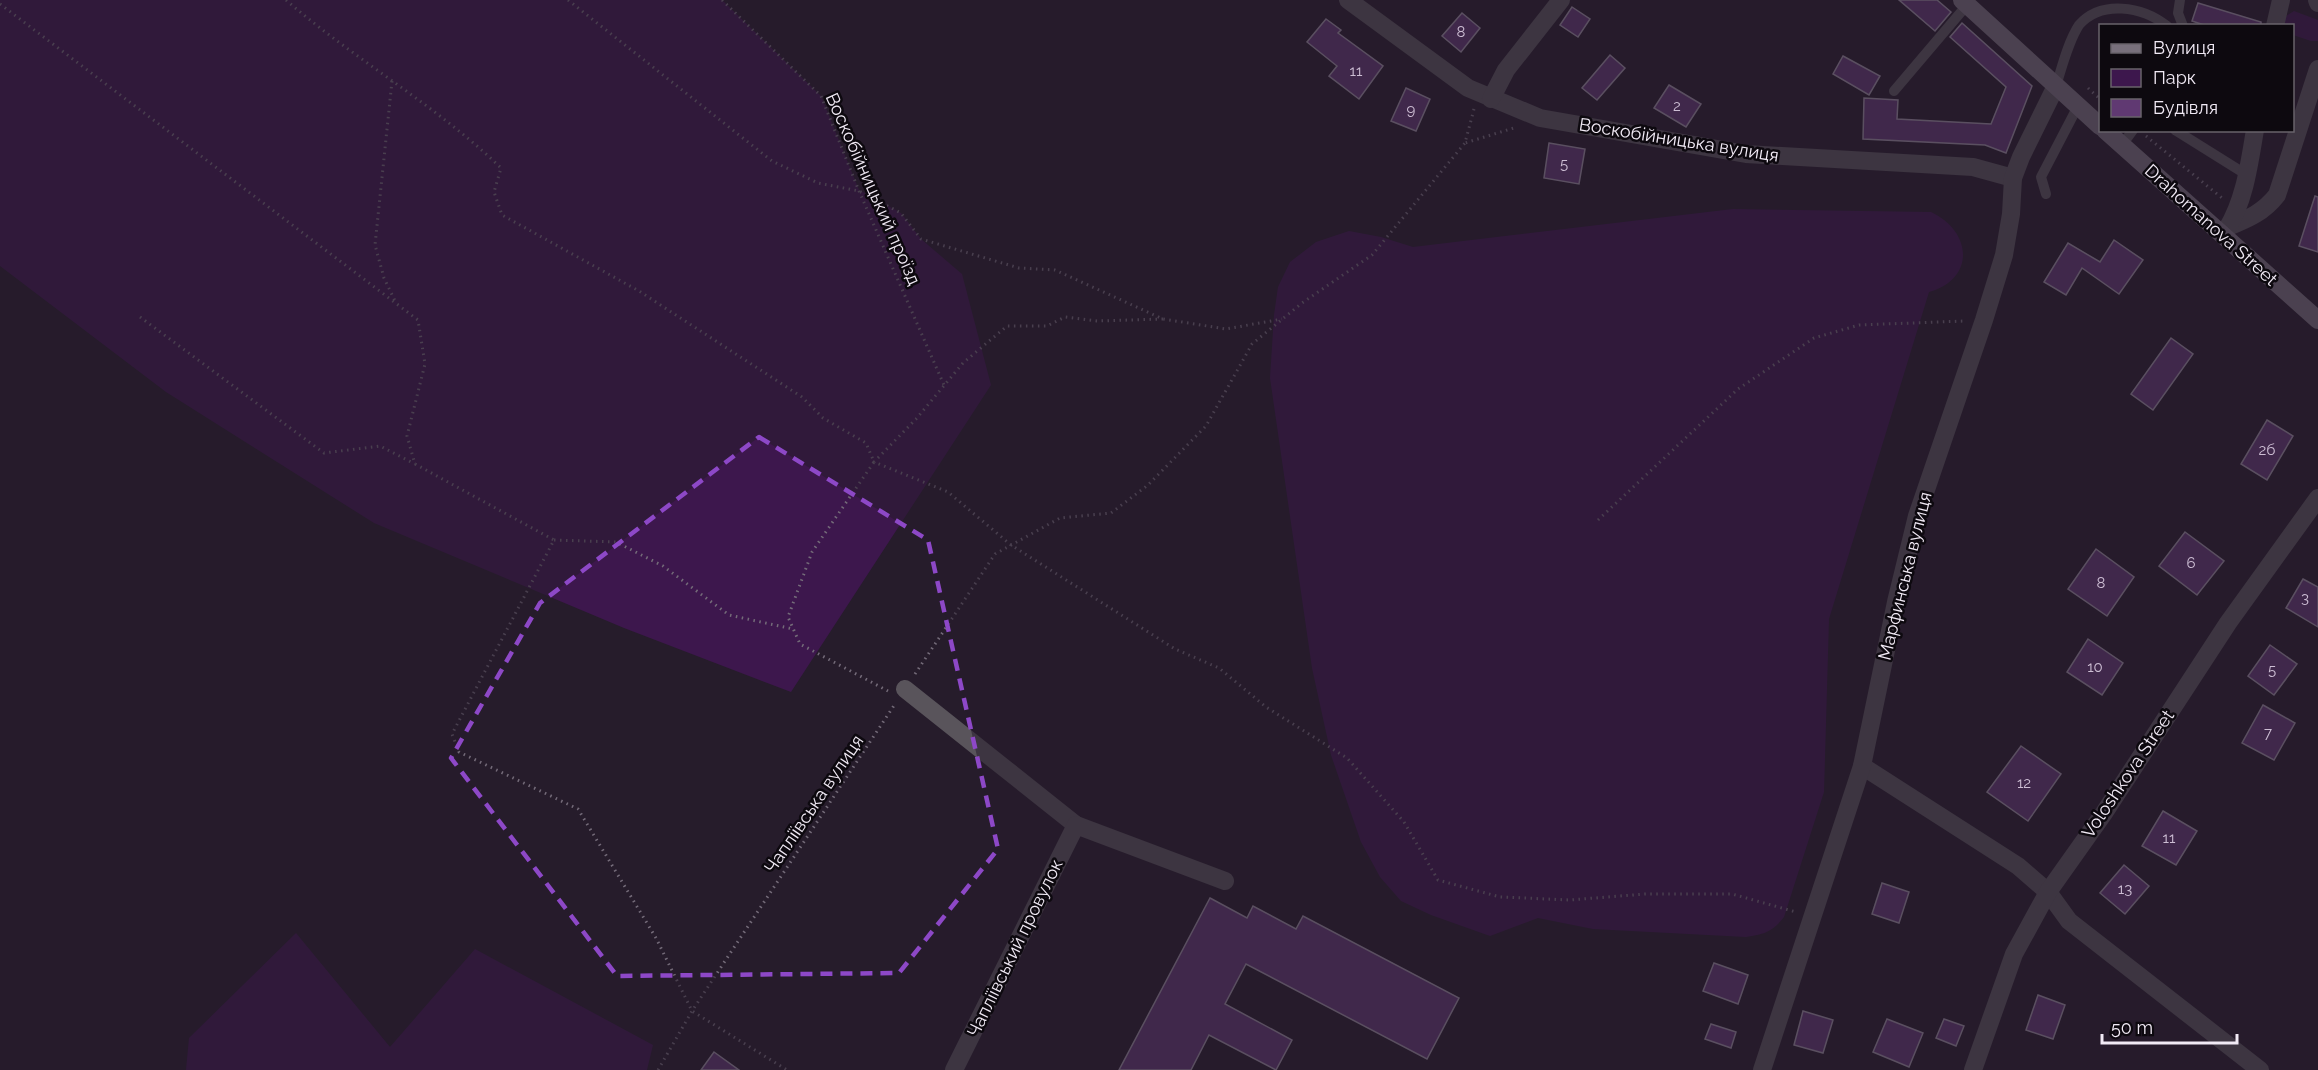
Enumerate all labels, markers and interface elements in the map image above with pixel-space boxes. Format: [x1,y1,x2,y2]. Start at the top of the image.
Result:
house number: 8 [1457,23,1466,41]
legend [2099,24,2294,132]
text: Вулиця [2153,37,2215,58]
house number: 11 [1350,62,1363,80]
text: Парк [2153,67,2196,88]
street label: Воскобійницький проїзд [822,89,925,288]
house number: 2 [1673,97,1681,115]
text: Будівля [2153,97,2218,118]
house number: 9 [1407,101,1416,119]
street label: Воскобійницька вулиця [1578,113,1780,166]
house number: 5 [1560,155,1568,173]
street label: Drahomanova Street [2141,160,2282,290]
house number: 2б [2259,441,2275,459]
street label: Марфинська вулиця [1873,489,1936,662]
house number: 6 [2186,554,2196,572]
house number: 8 [2097,574,2106,592]
house number: 3 [2301,589,2309,607]
house number: 10 [2087,658,2103,676]
house number: 5 [2268,661,2276,679]
street label: Voloshkova Street [2077,706,2178,842]
house number: 7 [2264,724,2272,742]
street label: Чапліївська вулиця [760,731,868,877]
house number: 12 [2017,774,2031,792]
house number: 11 [2163,829,2176,847]
street label: Чапліївський провулок [962,856,1067,1040]
house number: 13 [2118,880,2132,898]
scale bar [2102,1007,2237,1045]
text: 50 m [2111,1017,2153,1038]

